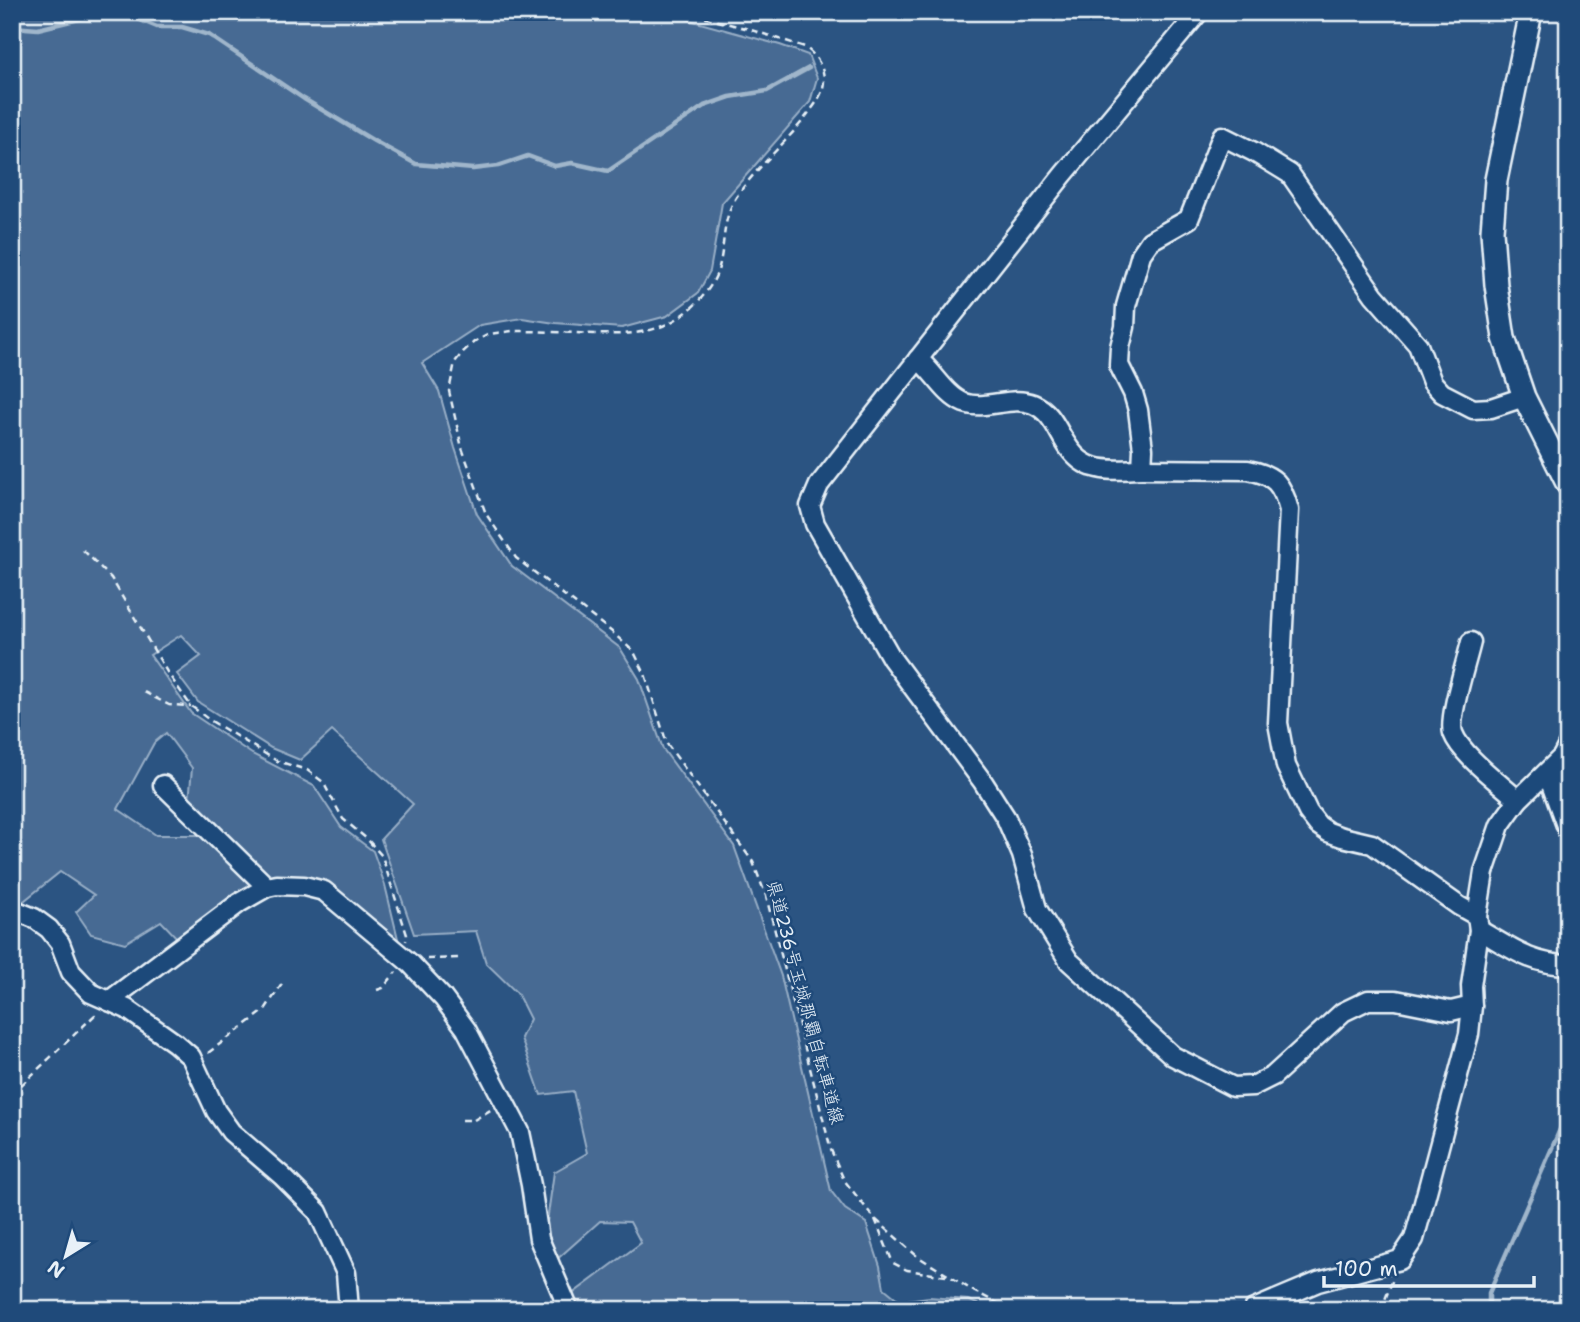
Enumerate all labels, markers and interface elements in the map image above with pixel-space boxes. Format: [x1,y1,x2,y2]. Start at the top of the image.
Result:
street label: 県道236号玉城那覇自転車道線 [761,877,849,1127]
north arrow [32,1220,102,1290]
scale bar [1324,1245,1534,1289]
text: N [43,1255,70,1284]
text: 100 m [1335,1255,1398,1283]

